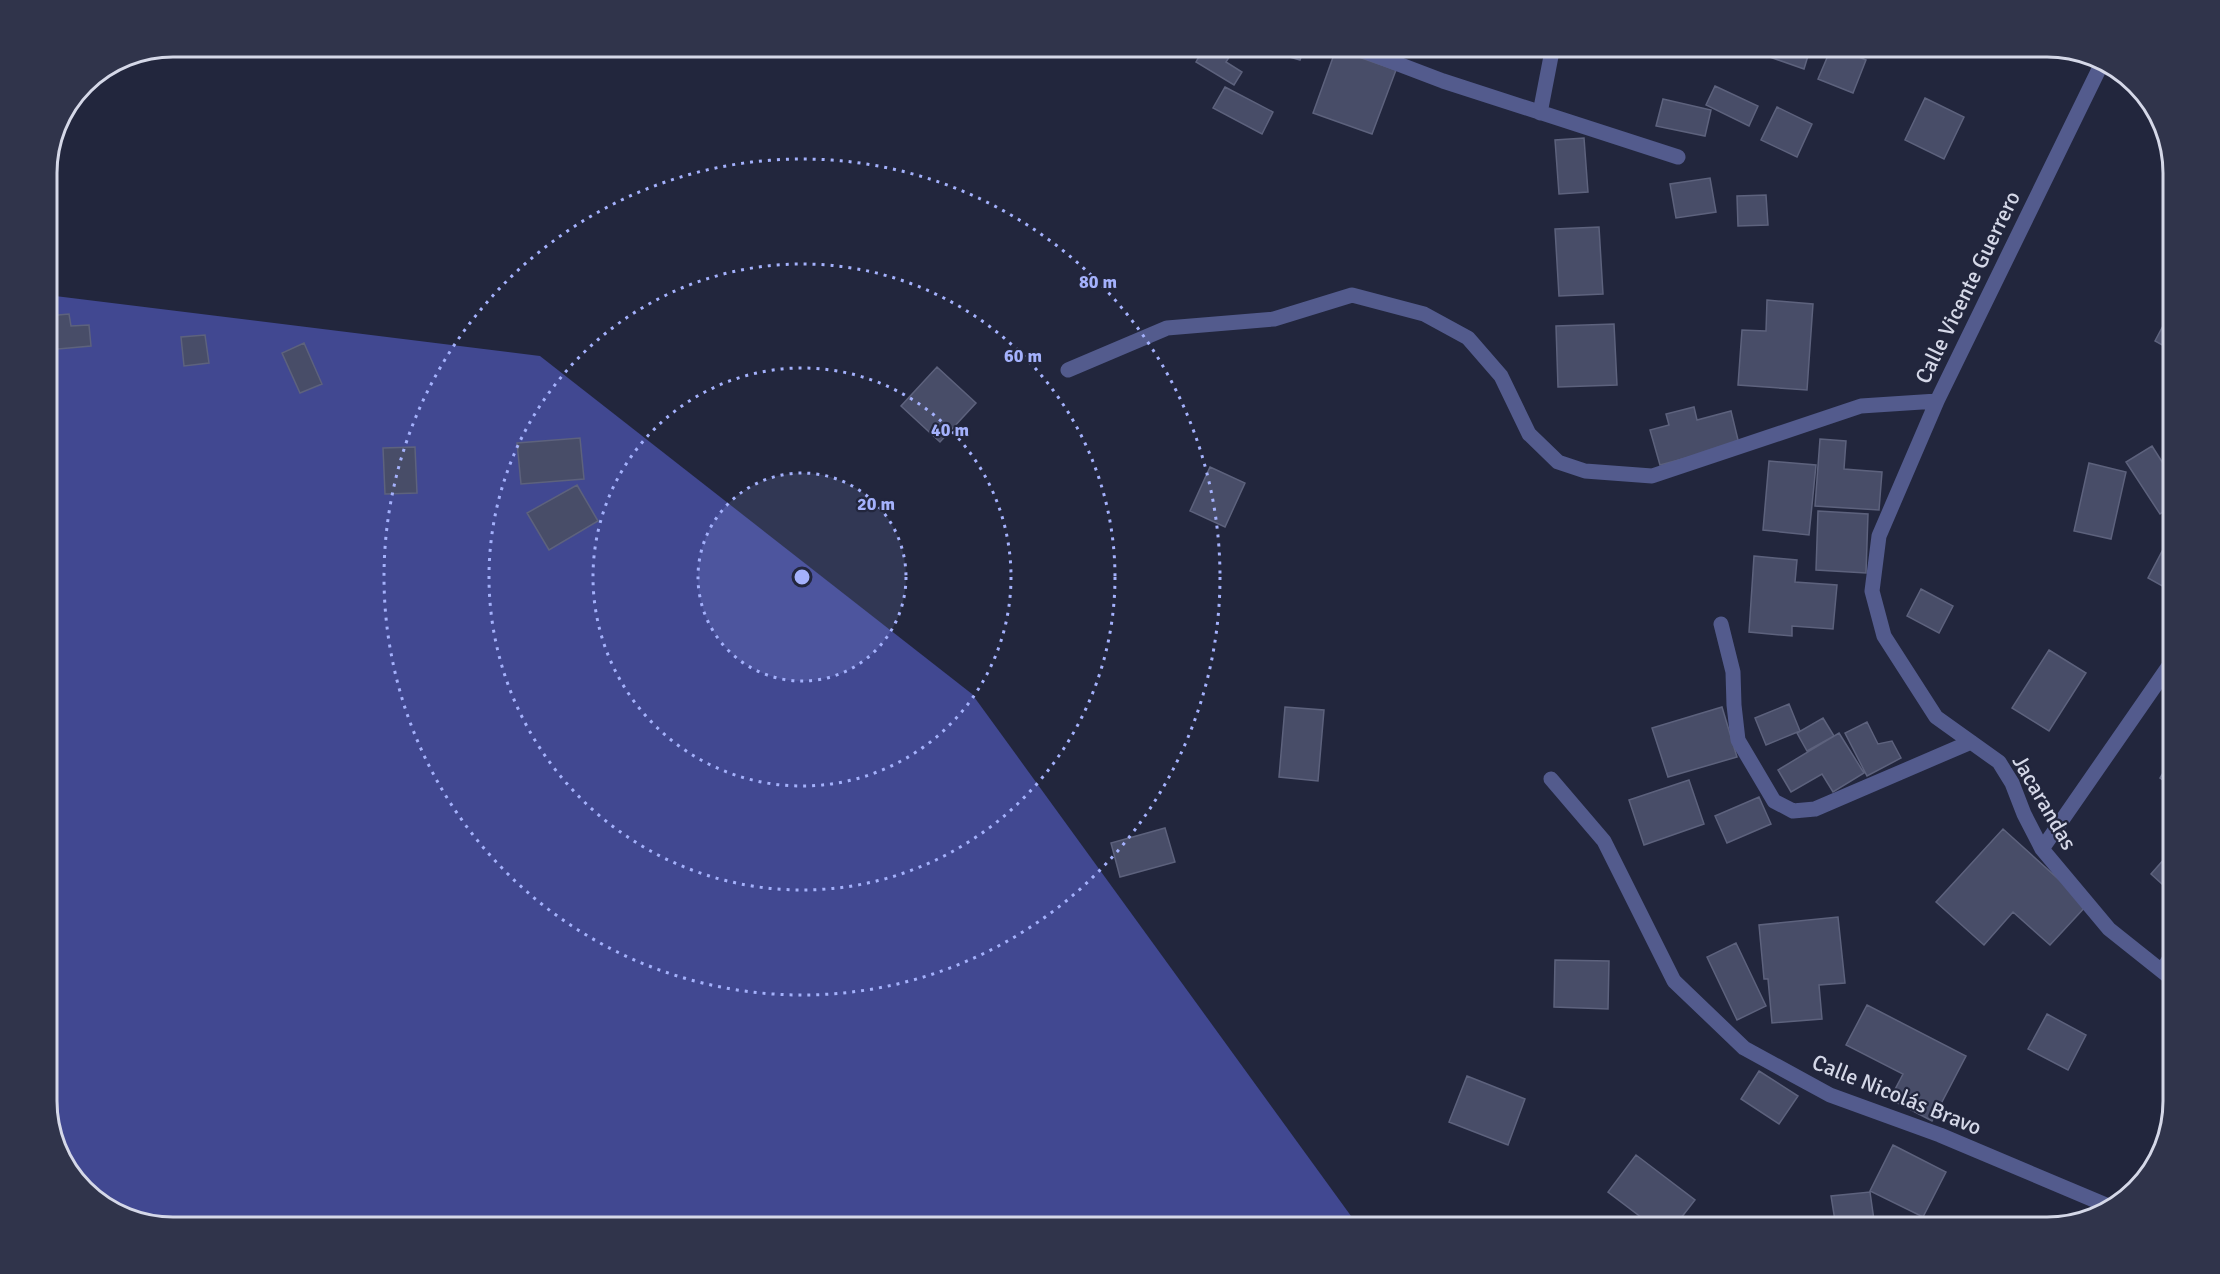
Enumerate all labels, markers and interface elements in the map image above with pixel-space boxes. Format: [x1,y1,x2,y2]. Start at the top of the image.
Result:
street label: Calle Vicente Guerrero [1909,187,2026,388]
text: 80 m [1079,271,1117,293]
text: 60 m [1004,345,1042,367]
text: 40 m [931,419,969,441]
text: 20 m [857,493,895,515]
centre of rings [792,567,812,587]
street label: Jacarandas [2007,750,2083,855]
street label: Calle Nicolás Bravo [1808,1048,1985,1141]

